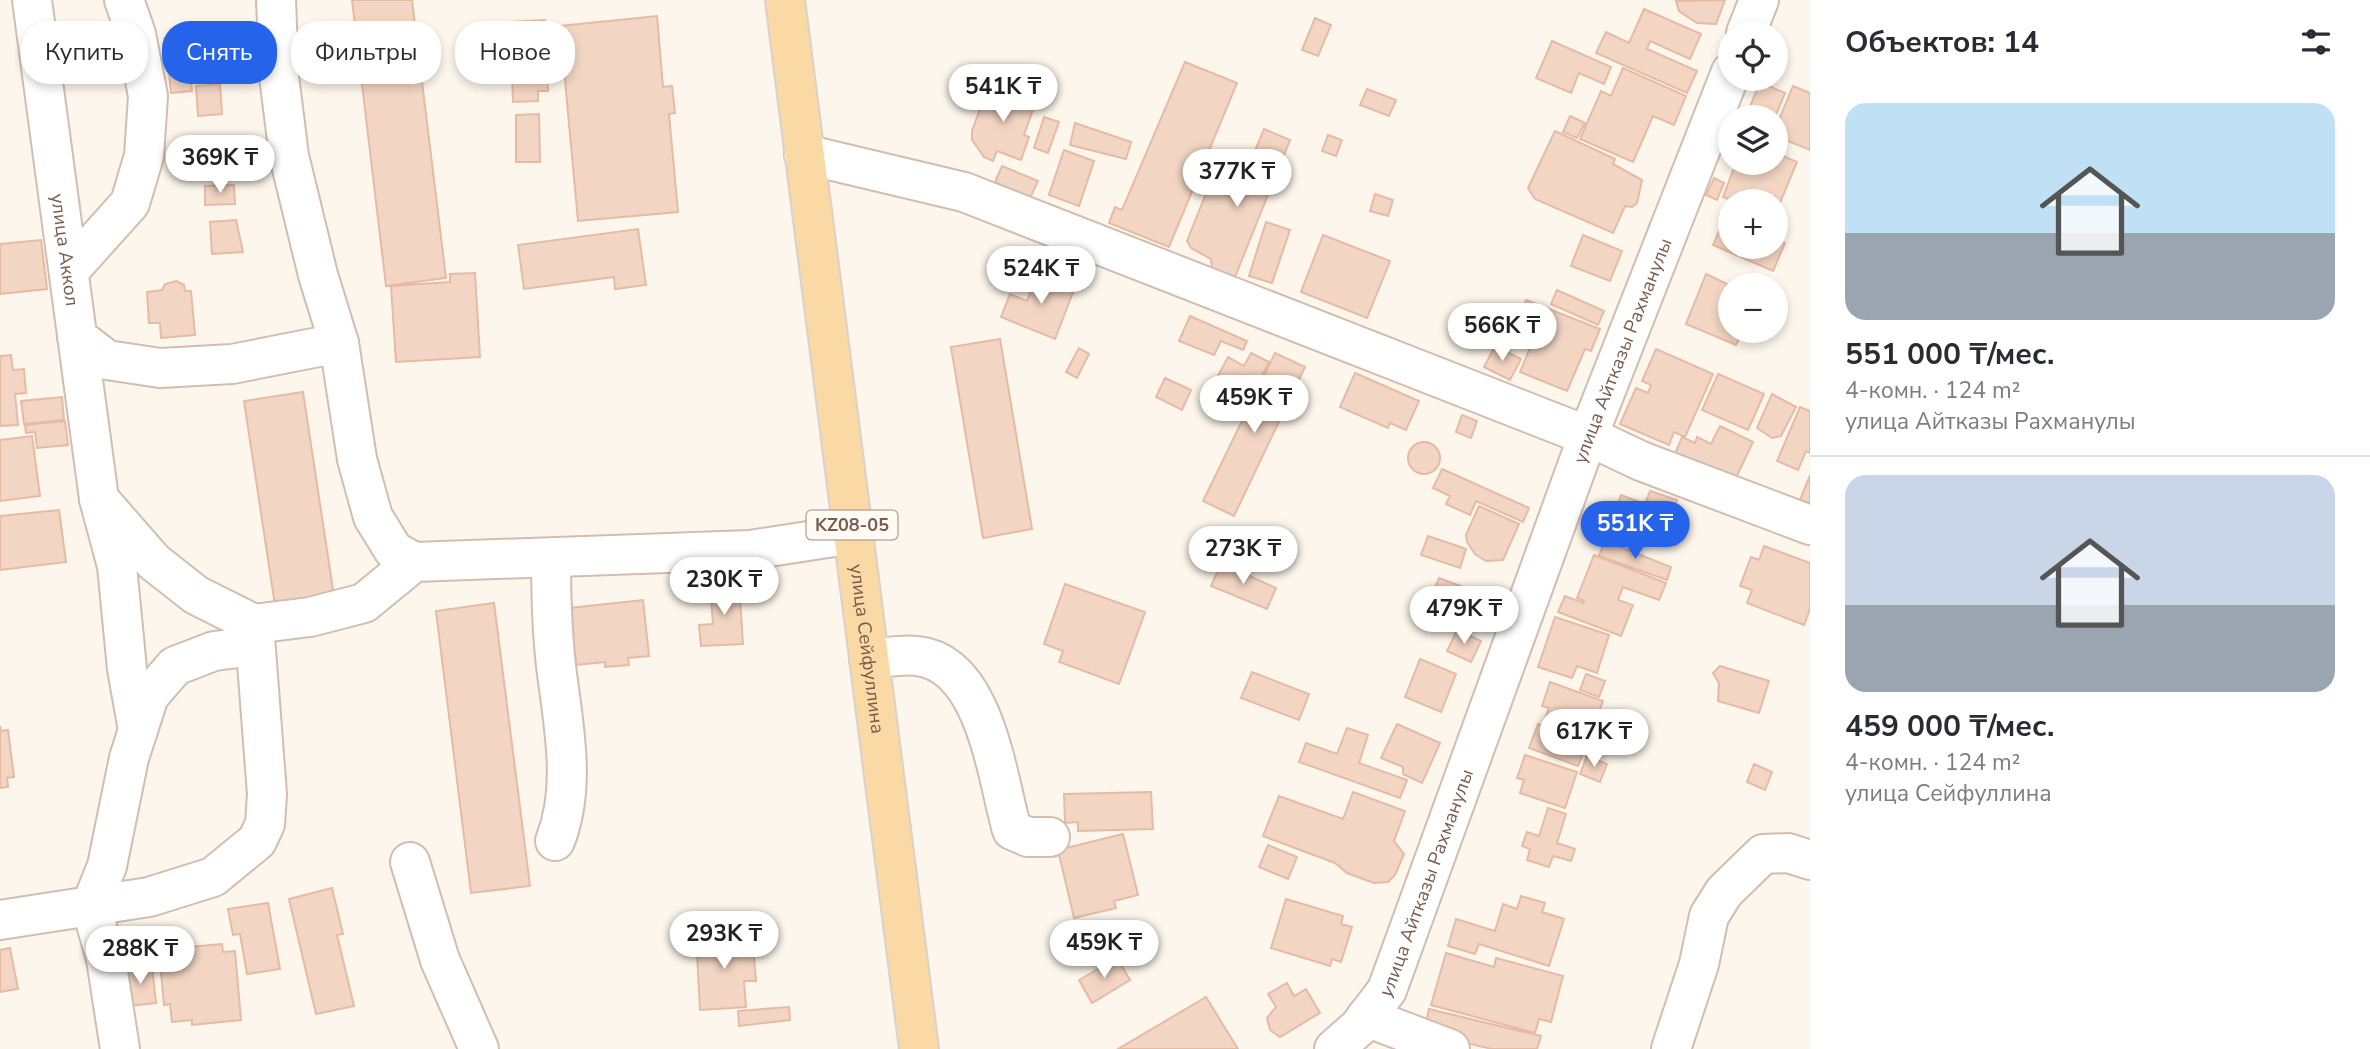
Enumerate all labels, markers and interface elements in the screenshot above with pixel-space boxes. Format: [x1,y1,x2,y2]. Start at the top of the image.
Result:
chip: Купить [21,21,148,84]
chip: Снять [162,21,277,84]
chip: Фильтры [291,21,441,84]
chip: Новое [455,21,575,84]
map controls [1718,21,1788,343]
button: locate [1718,21,1788,91]
text: Объектов: 14 [1845,22,2039,63]
icon: filters [2297,23,2335,61]
pin: 541K ₸ [946,64,1060,124]
text: 541K ₸ [965,71,1041,102]
button: layers [1718,105,1788,175]
pin: 369K ₸ [163,136,277,195]
text: 369K ₸ [182,142,258,173]
icon: home [2027,148,2153,274]
pin: 377K ₸ [1180,150,1294,209]
text: 377K ₸ [1199,156,1275,187]
button: + [1718,189,1788,259]
street label: улица Аккол [44,192,85,308]
street label: улица Айтказы Рахманулы [1567,234,1679,467]
pin: 524K ₸ [984,246,1098,306]
text: 524K ₸ [1003,253,1079,284]
button: − [1718,273,1788,343]
pin: 566K ₸ [1445,304,1559,363]
text: 566K ₸ [1464,310,1540,341]
text: 551 000 ₸/мес. [1845,334,2054,375]
text: 4-комн. · 124 m² [1845,375,2020,406]
pin: 459K ₸ [1197,376,1311,435]
text: 459K ₸ [1216,382,1292,413]
text: улица Айтказы Рахманулы [1845,406,2136,437]
pin: 551K ₸ [1578,502,1692,561]
text: 551K ₸ [1597,508,1673,539]
road number: KZ08-05 [806,510,898,540]
icon: home [2027,520,2153,646]
pin: 273K ₸ [1186,526,1300,586]
text: 273K ₸ [1205,533,1281,564]
pin: 230K ₸ [667,558,781,617]
street label: улица Сейфуллина [843,563,891,735]
text: 230K ₸ [686,564,762,595]
pin: 479K ₸ [1407,586,1521,646]
text: 479K ₸ [1426,593,1502,624]
text: 459 000 ₸/мес. [1845,706,2054,747]
pin: 617K ₸ [1537,710,1651,769]
text: 617K ₸ [1556,716,1632,747]
text: 4-комн. · 124 m² [1845,747,2020,778]
street label: улица Айтказы Рахманулы [1374,766,1480,1003]
text: улица Сейфуллина [1845,778,2052,809]
pin: 293K ₸ [667,912,781,971]
text: 293K ₸ [686,918,762,949]
pin: 459K ₸ [1047,920,1161,980]
pin: 288K ₸ [83,926,197,986]
text: 459K ₸ [1066,927,1142,958]
text: 288K ₸ [102,933,178,964]

